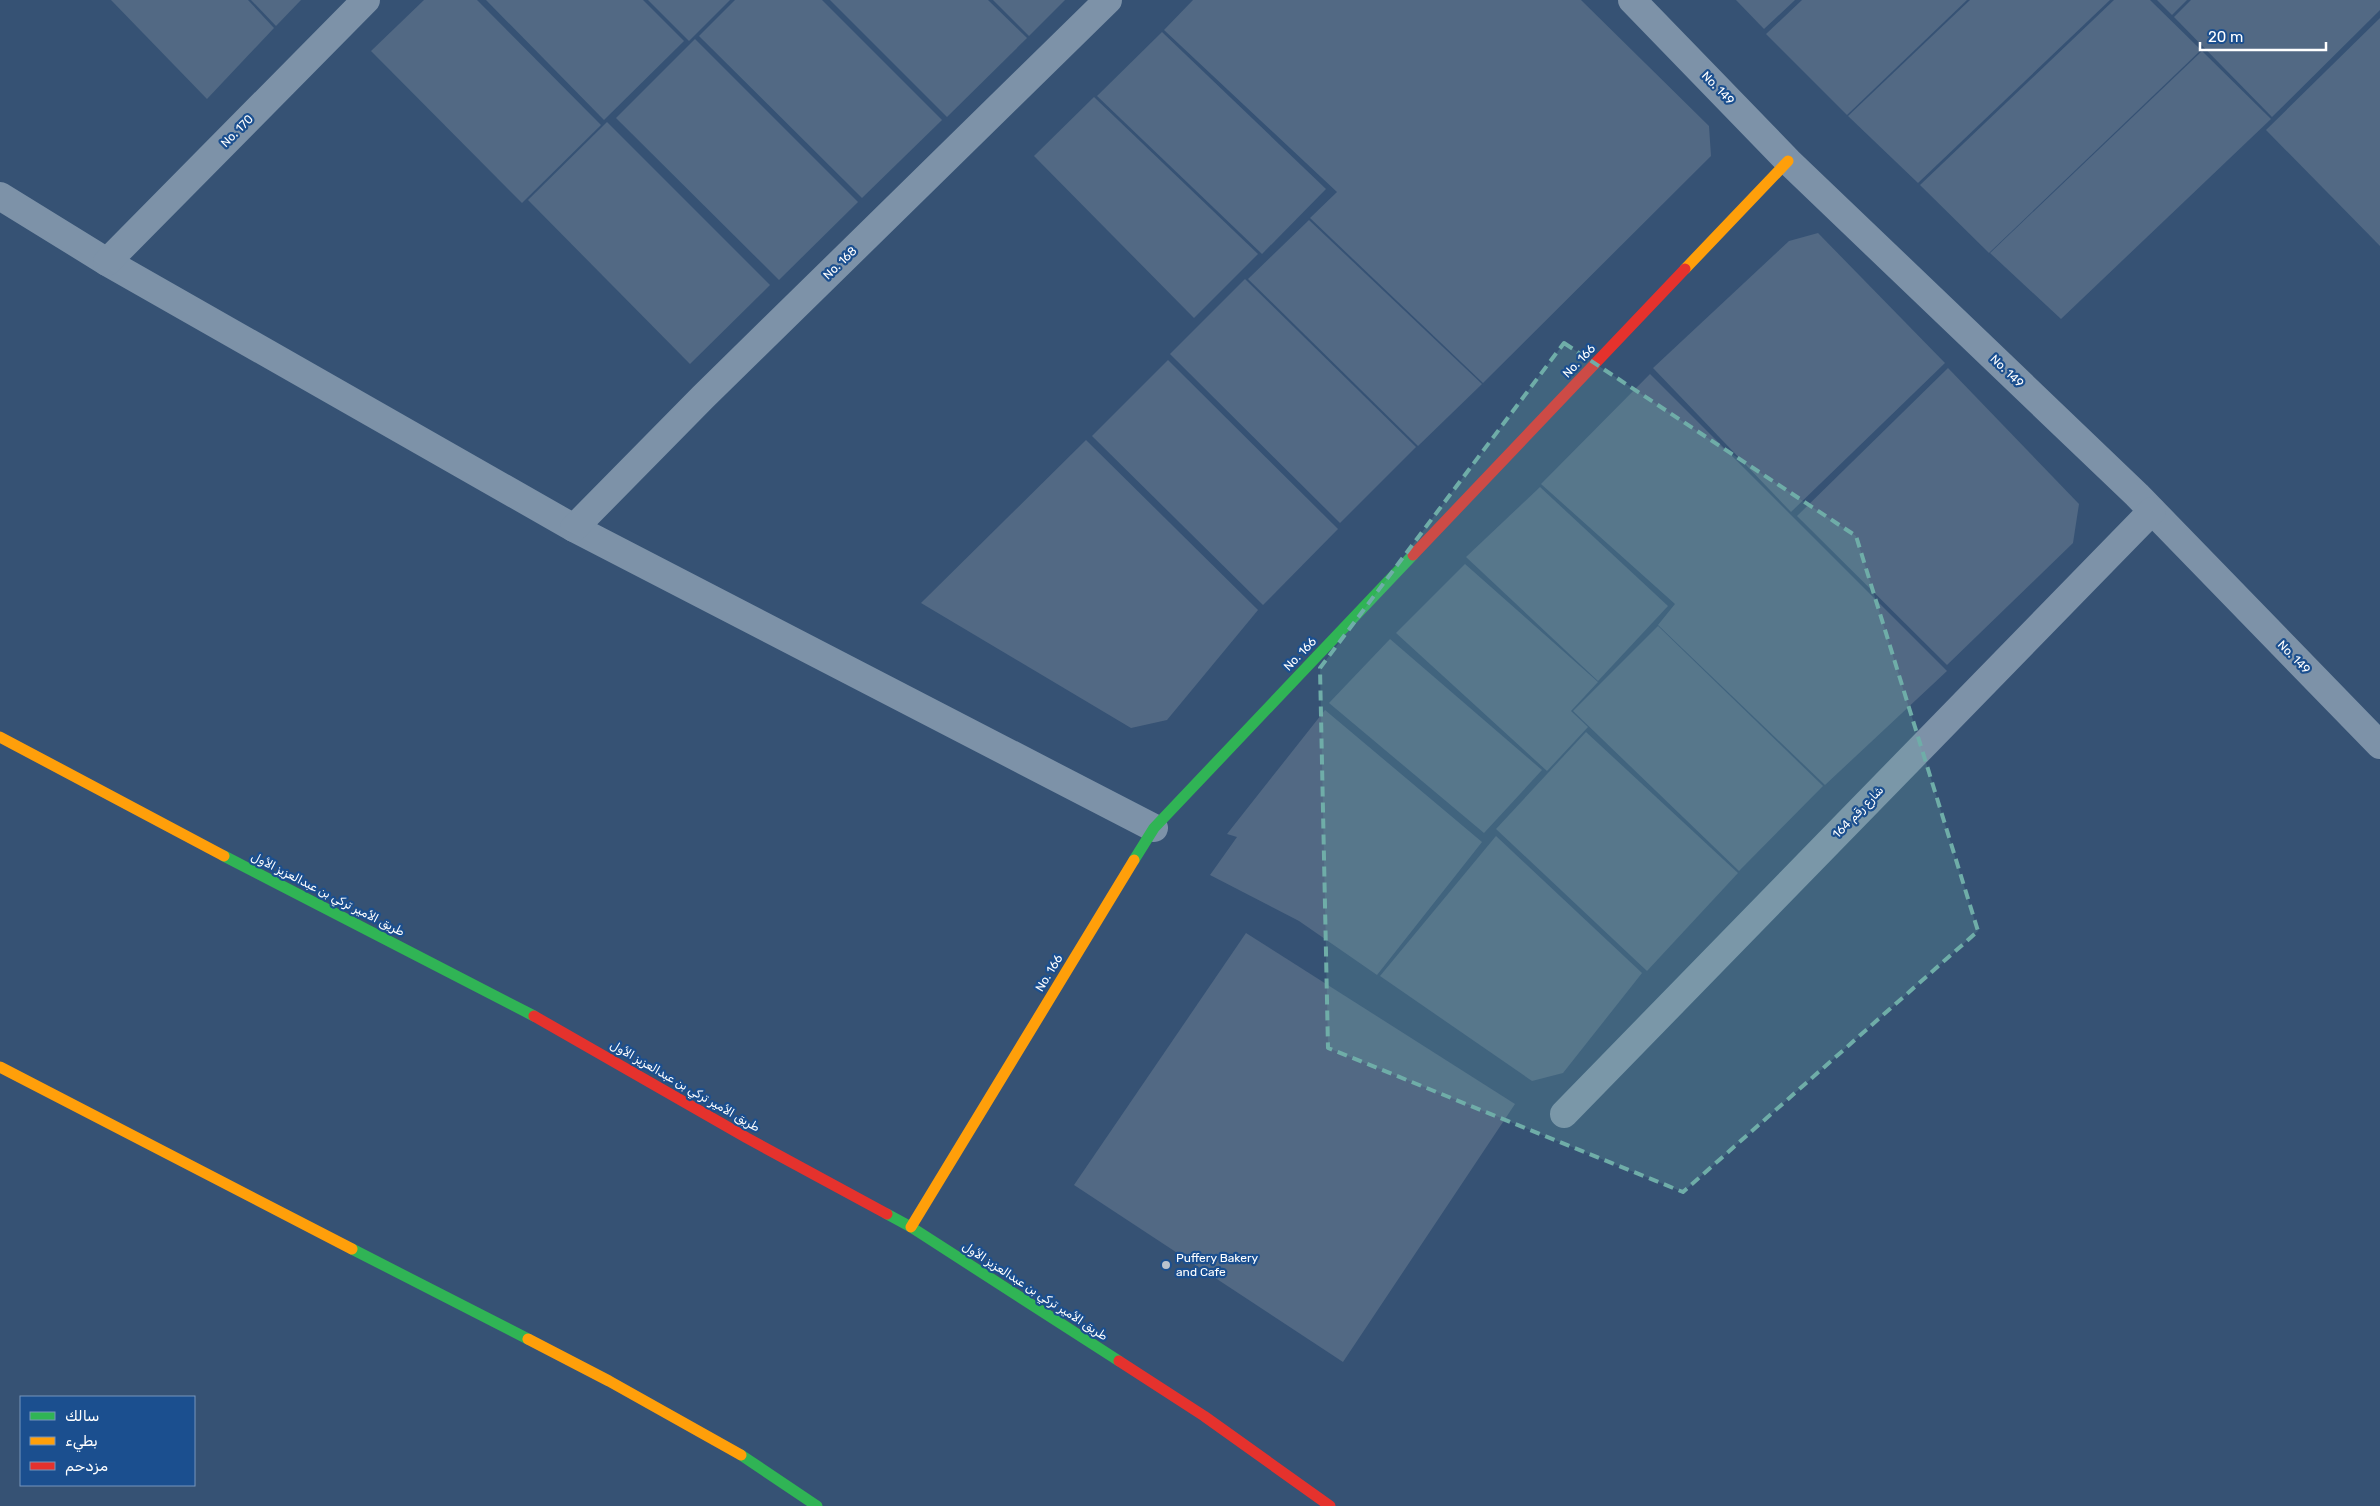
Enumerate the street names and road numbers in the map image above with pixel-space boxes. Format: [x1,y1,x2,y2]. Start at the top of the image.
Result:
street label: No. 149 [1699,69,1737,107]
street label: No. 170 [218,112,256,150]
street label: No. 168 [820,244,860,282]
street label: No. 166 [1560,342,1598,380]
street label: No. 149 [1988,352,2026,390]
street label: No. 166 [1281,635,1319,673]
street label: No. 149 [2275,638,2313,676]
street label: شارع رقم 164 [1830,783,1888,842]
street label: طريق الأمير تركي بن عبدالعزيز الأول [248,849,407,941]
street label: No. 166 [1033,952,1065,994]
street label: طريق الأمير تركي بن عبدالعزيز الأول [607,1037,762,1136]
street label: طريق الأمير تركي بن عبدالعزيز الأول [959,1239,1110,1345]

